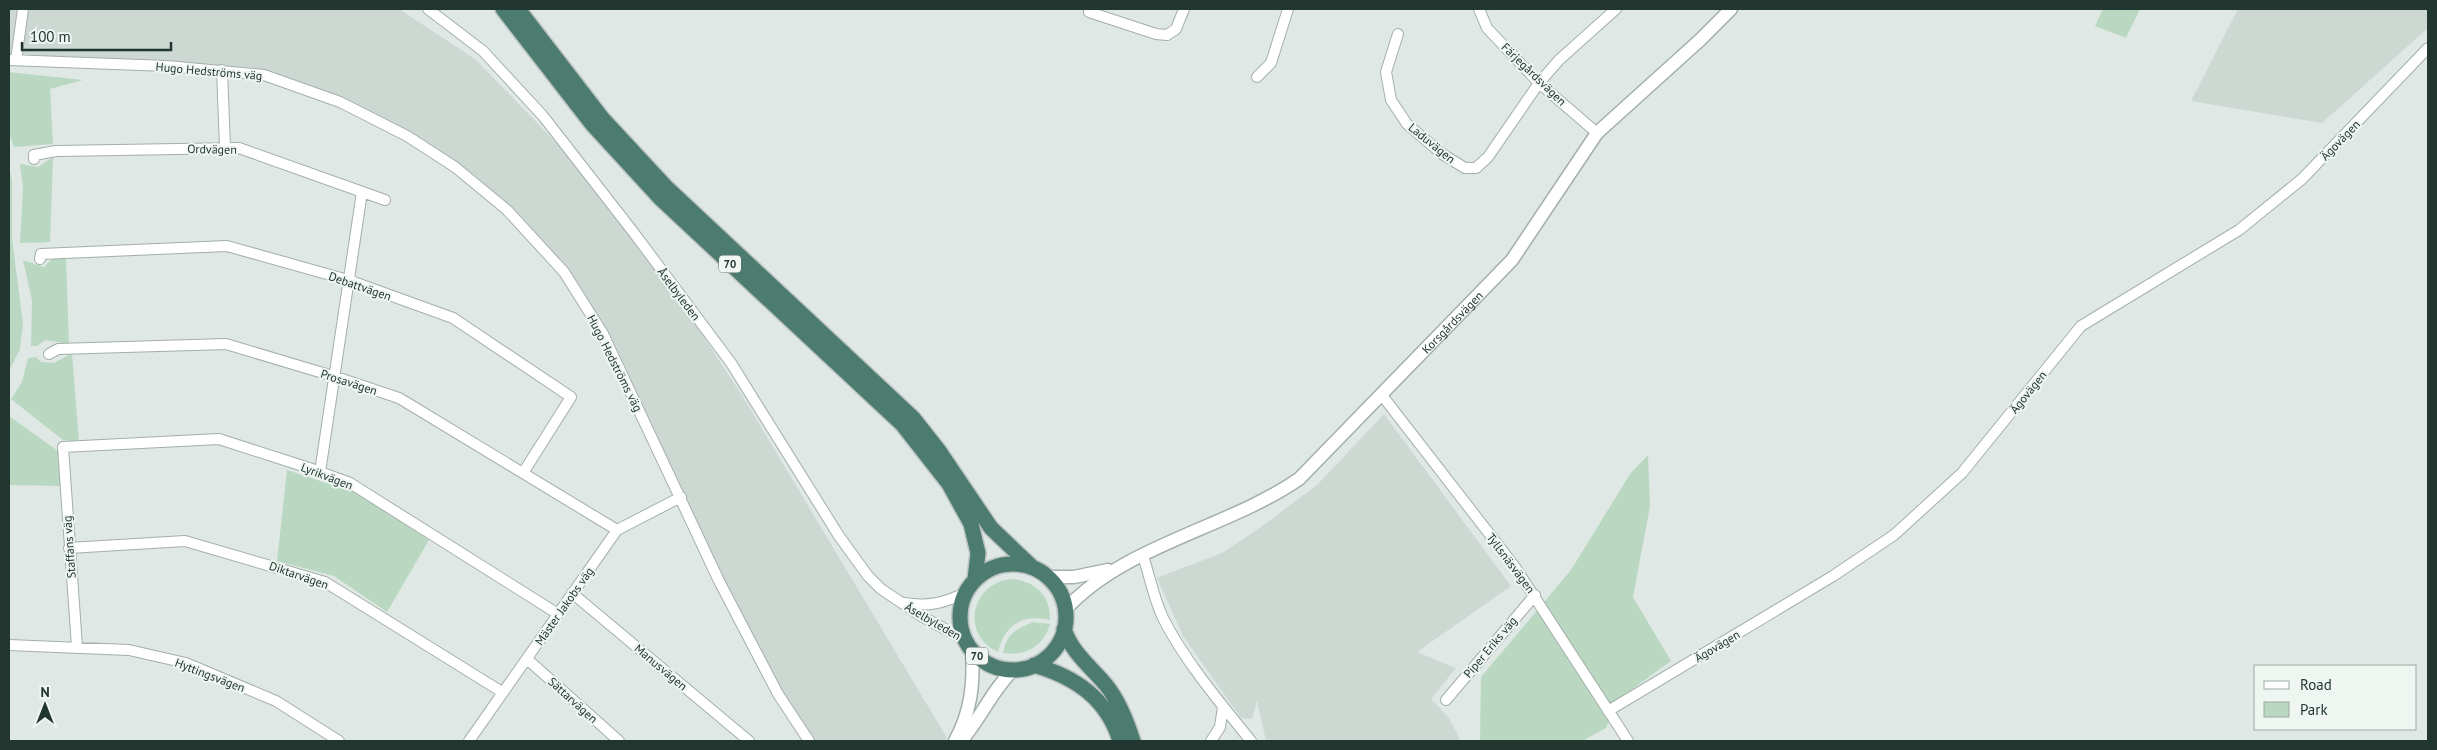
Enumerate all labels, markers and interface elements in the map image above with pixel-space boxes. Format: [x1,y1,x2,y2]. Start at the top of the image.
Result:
scale bar [22,20,171,52]
text: 100 m [30,27,71,46]
street label: Färjegårdsvägen [1498,39,1570,109]
street label: Hugo Hedströms väg [155,59,263,83]
street label: Ägovägen [2317,117,2363,163]
street label: Laduvägen [1406,120,1458,166]
street label: Ordvägen [187,141,237,157]
road number: 70 [719,255,741,272]
street label: Åselbyleden [654,265,704,323]
street label: Debattvägen [327,268,393,304]
street label: Korsgårdsvägen [1418,287,1486,356]
street label: Hugo Hedströms väg [584,312,646,414]
street label: Prosavägen [319,366,379,398]
street label: Ägovägen [2006,368,2050,416]
street label: Lyrikvägen [299,459,355,493]
street label: Staffans väg [59,515,79,579]
street label: Tyllsnäsvägen [1484,530,1538,596]
street label: Diktarvägen [267,558,331,592]
street label: Mäster Jakobs väg [531,564,597,648]
street label: Åselbyleden [902,599,964,643]
street label: Piper Eriks väg [1460,613,1520,681]
street label: Ägovägen [1692,627,1742,665]
street label: Manusvägen [632,641,690,693]
road number: 70 [966,648,988,664]
street label: Hyttingsvägen [173,655,247,695]
legend [2254,665,2417,730]
street label: Sättarvägen [545,674,601,726]
text: Road [2300,675,2332,694]
north arrow [20,680,70,730]
text: N [40,683,50,701]
text: Park [2300,700,2328,719]

